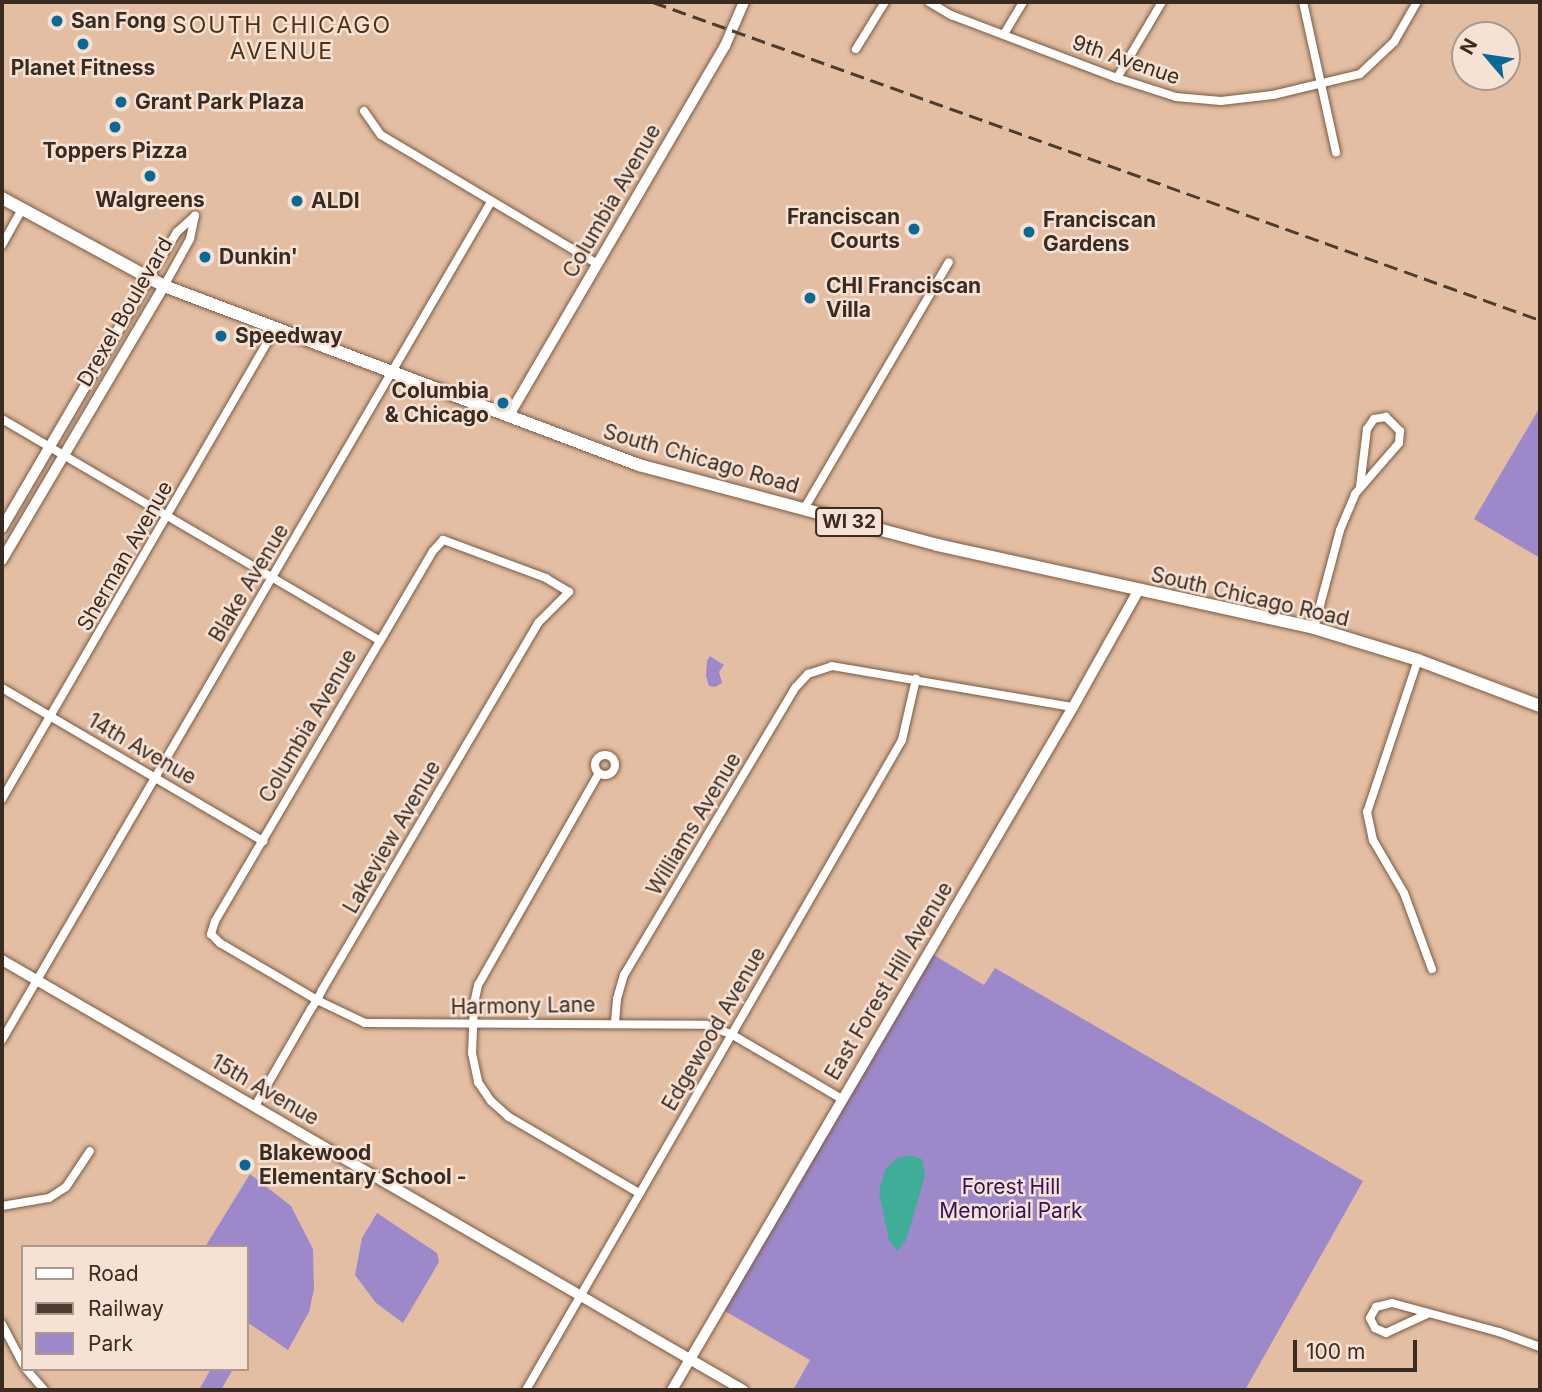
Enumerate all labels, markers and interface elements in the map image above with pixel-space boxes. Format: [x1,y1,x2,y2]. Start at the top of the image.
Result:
place label: San Fong [71,8,166,34]
district label: SOUTH CHICAGO AVENUE [174,11,390,65]
marker: San Fong [49,13,65,29]
north arrow [1451,21,1521,91]
street label: 9th Avenue [1069,30,1183,90]
text: N [1455,35,1483,58]
marker: Planet Fitness [75,36,91,52]
place label: Planet Fitness [11,55,155,81]
place label: Grant Park Plaza [135,89,304,115]
marker: Grant Park Plaza [113,94,129,110]
marker: Toppers Pizza [107,119,123,135]
street label: Columbia Avenue [558,120,666,282]
place label: Toppers Pizza [42,138,188,164]
marker: Walgreens [142,168,158,184]
place label: Walgreens [95,187,205,213]
place label: ALDI [311,188,360,214]
marker: ALDI [289,193,305,209]
place label: Franciscan Courts [787,204,900,254]
place label: Franciscan Gardens [1043,207,1156,257]
marker: Franciscan Courts [906,221,922,237]
marker: Franciscan Gardens [1021,224,1037,240]
street label: Drexel Boulevard [72,233,178,391]
place label: Dunkin' [219,244,298,270]
marker: Dunkin' [197,249,213,265]
place label: CHI Franciscan Villa [826,273,981,323]
marker: CHI Franciscan Villa [800,288,820,308]
place label: Speedway [235,323,343,349]
marker: Speedway [213,328,229,344]
place label: Columbia & Chicago [385,378,489,428]
marker: Columbia & Chicago [495,395,511,411]
street label: South Chicago Road [600,419,802,499]
street label: Sherman Avenue [72,477,178,635]
road number: WI 32 [814,506,884,538]
street label: Blake Avenue [204,519,294,647]
street label: South Chicago Road [1148,562,1352,632]
street label: Columbia Avenue [254,645,362,807]
street label: 14th Avenue [83,708,201,790]
street label: Williams Avenue [641,748,747,900]
street label: Lakeview Avenue [338,756,446,918]
street label: East Forest Hill Avenue [820,877,958,1085]
street label: Edgewood Avenue [657,943,771,1115]
street label: Harmony Lane [450,992,596,1020]
street label: 15th Avenue [207,1049,323,1131]
place label: Blakewood Elementary School - [259,1140,467,1190]
marker: Blakewood Elementary School - [237,1157,253,1173]
park label: Forest Hill Memorial Park [939,1174,1083,1224]
legend [21,1245,248,1371]
text: Road [88,1261,139,1286]
text: Railway [88,1296,164,1321]
scale bar [1297,1326,1421,1370]
text: Park [88,1331,133,1356]
text: 100 m [1306,1339,1365,1364]

